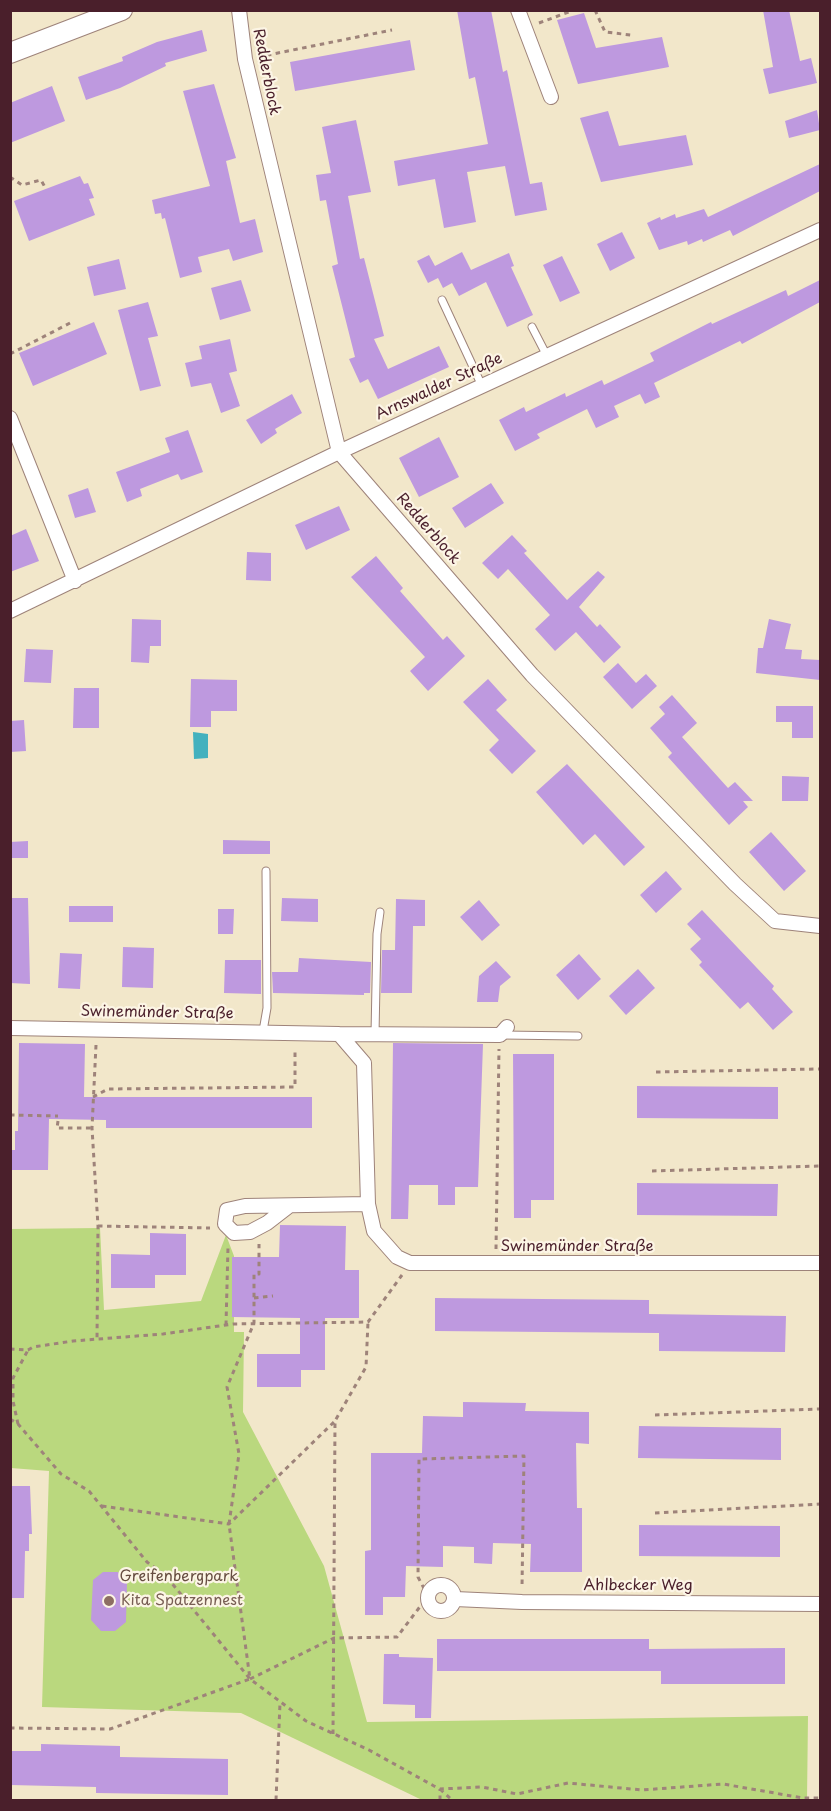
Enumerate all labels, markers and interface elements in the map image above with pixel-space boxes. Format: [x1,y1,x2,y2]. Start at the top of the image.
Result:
street label: Redderblock [249,27,283,117]
street label: Arnswalder Straße [373,350,505,424]
street label: Redderblock [392,490,464,568]
street label: Swinemünder Straße [80,1003,234,1023]
street label: Swinemünder Straße [501,1238,653,1256]
park label: Greifenbergpark [120,1568,238,1586]
street label: Ahlbecker Weg [583,1577,693,1595]
place label: Kita Spatzennest [121,1592,243,1610]
marker: Kita Spatzennest [102,1594,116,1608]

